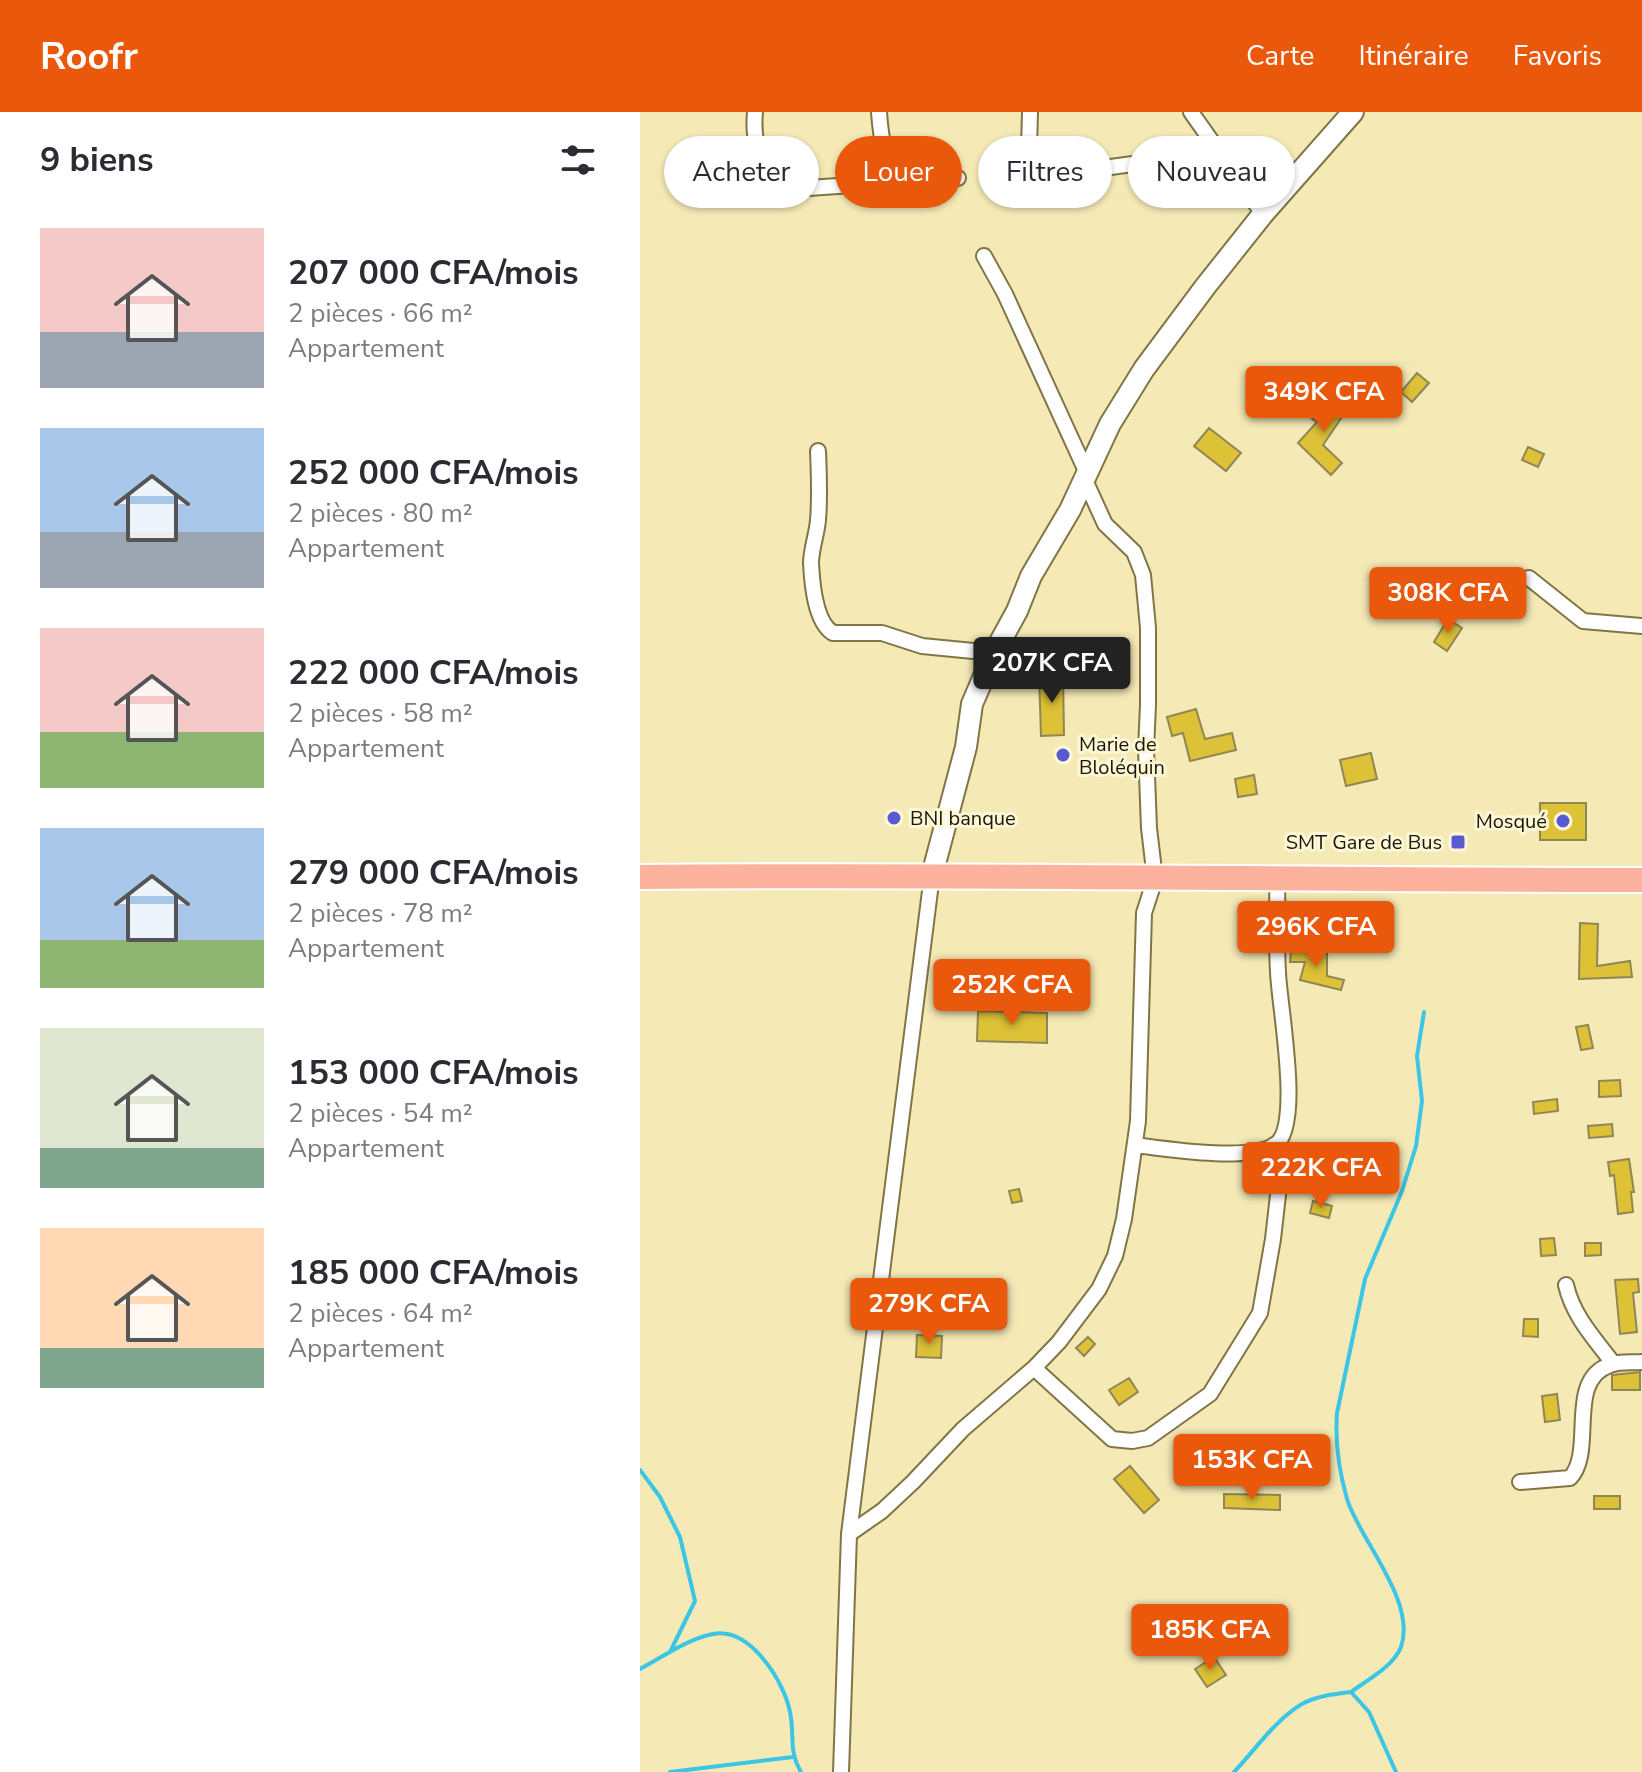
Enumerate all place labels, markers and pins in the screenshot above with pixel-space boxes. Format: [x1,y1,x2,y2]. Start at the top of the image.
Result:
pin: 349K CFA [1241,366,1407,434]
pin: 308K CFA [1365,567,1531,635]
pin: 207K CFA [969,637,1135,705]
place label: Marie de Bloléquin [1079,731,1165,781]
marker: Marie de Bloléquin [1054,746,1072,764]
place label: BNI banque [910,805,1016,832]
place label: Mosqué [1476,808,1547,835]
marker: BNI banque [885,809,903,827]
marker: Mosqué [1554,812,1572,830]
place label: SMT Gare de Bus [1286,829,1442,856]
marker: SMT Gare de Bus [1449,833,1467,851]
pin: 296K CFA [1233,901,1399,969]
pin: 252K CFA [929,959,1095,1027]
pin: 222K CFA [1238,1142,1404,1210]
pin: 279K CFA [846,1278,1012,1346]
pin: 153K CFA [1169,1434,1335,1502]
pin: 185K CFA [1127,1604,1293,1672]

